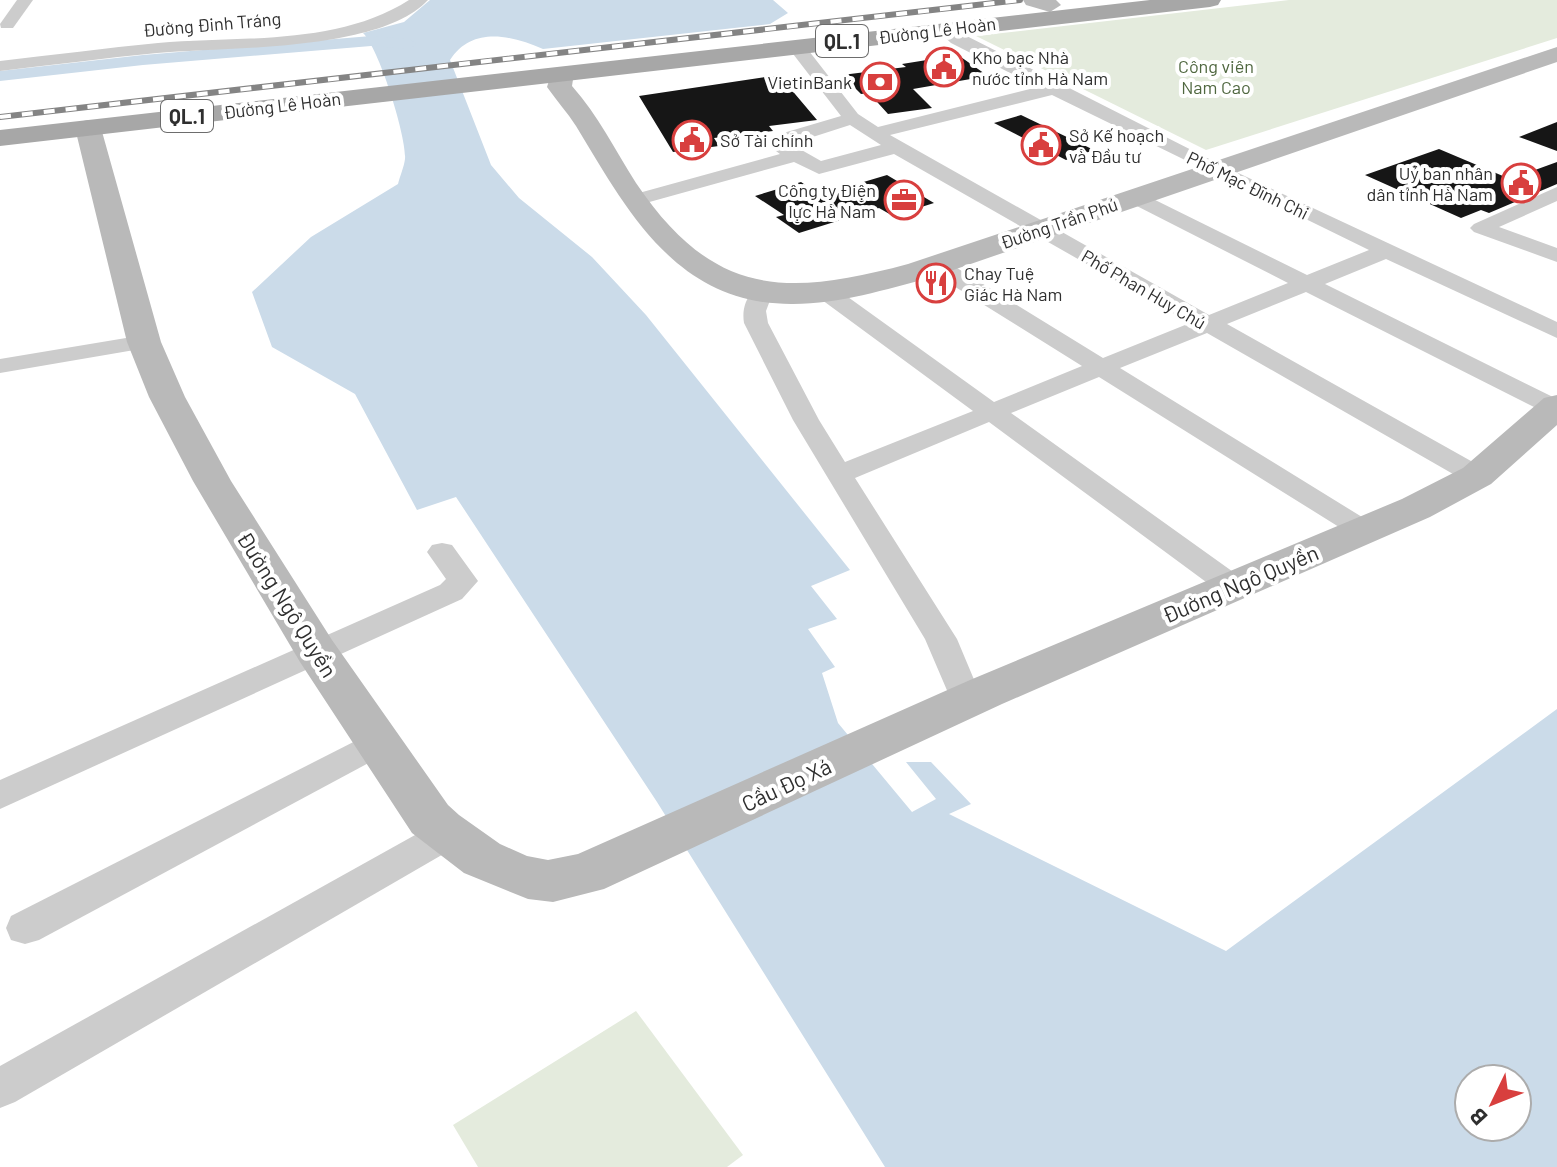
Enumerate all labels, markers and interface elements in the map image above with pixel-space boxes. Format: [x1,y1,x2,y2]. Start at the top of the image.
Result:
street label: Đường Đinh Tráng [142,7,282,41]
street label: Đường Lê Hoàn [877,12,997,48]
road number: QL.1 [816,25,868,57]
public building icon: Kho bạc Nhà nước tỉnh Hà Nam [923,46,965,88]
place label: Kho bạc Nhà nước tỉnh Hà Nam [972,46,1108,89]
park label: Công viên Nam Cao [1178,55,1254,98]
bank icon: VietinBank [859,61,901,103]
place label: VietinBank [767,71,852,93]
street label: Đường Lê Hoàn [222,87,342,123]
road number: QL.1 [161,100,213,132]
public building icon: Sở Tài chính [671,119,713,161]
public building icon: Sở Kế hoạch và Đầu tư [1020,124,1062,166]
place label: Sở Kế hoạch và Đầu tư [1069,124,1164,167]
place label: Sở Tài chính [720,129,813,151]
street label: Phố Mạc Đĩnh Chi [1184,146,1312,224]
place label: Uỷ ban nhân dân tỉnh Hà Nam [1367,162,1493,205]
public building icon: Uỷ ban nhân dân tỉnh Hà Nam [1500,162,1542,204]
place label: Công ty Điện lực Hà Nam [778,179,876,222]
office icon: Công ty Điện lực Hà Nam [883,179,925,221]
street label: Đường Trần Phú [997,193,1121,253]
street label: Phố Phan Huy Chú [1078,244,1210,334]
restaurant icon: Chay Tuệ Giác Hà Nam [915,262,957,304]
place label: Chay Tuệ Giác Hà Nam [964,262,1062,305]
street label: Đường Ngô Quyền [233,526,343,682]
street label: Đường Ngô Quyền [1158,538,1322,628]
street label: Cầu Đọ Xá [737,752,835,816]
north arrow [1453,1063,1533,1143]
text: B [1463,1103,1492,1131]

